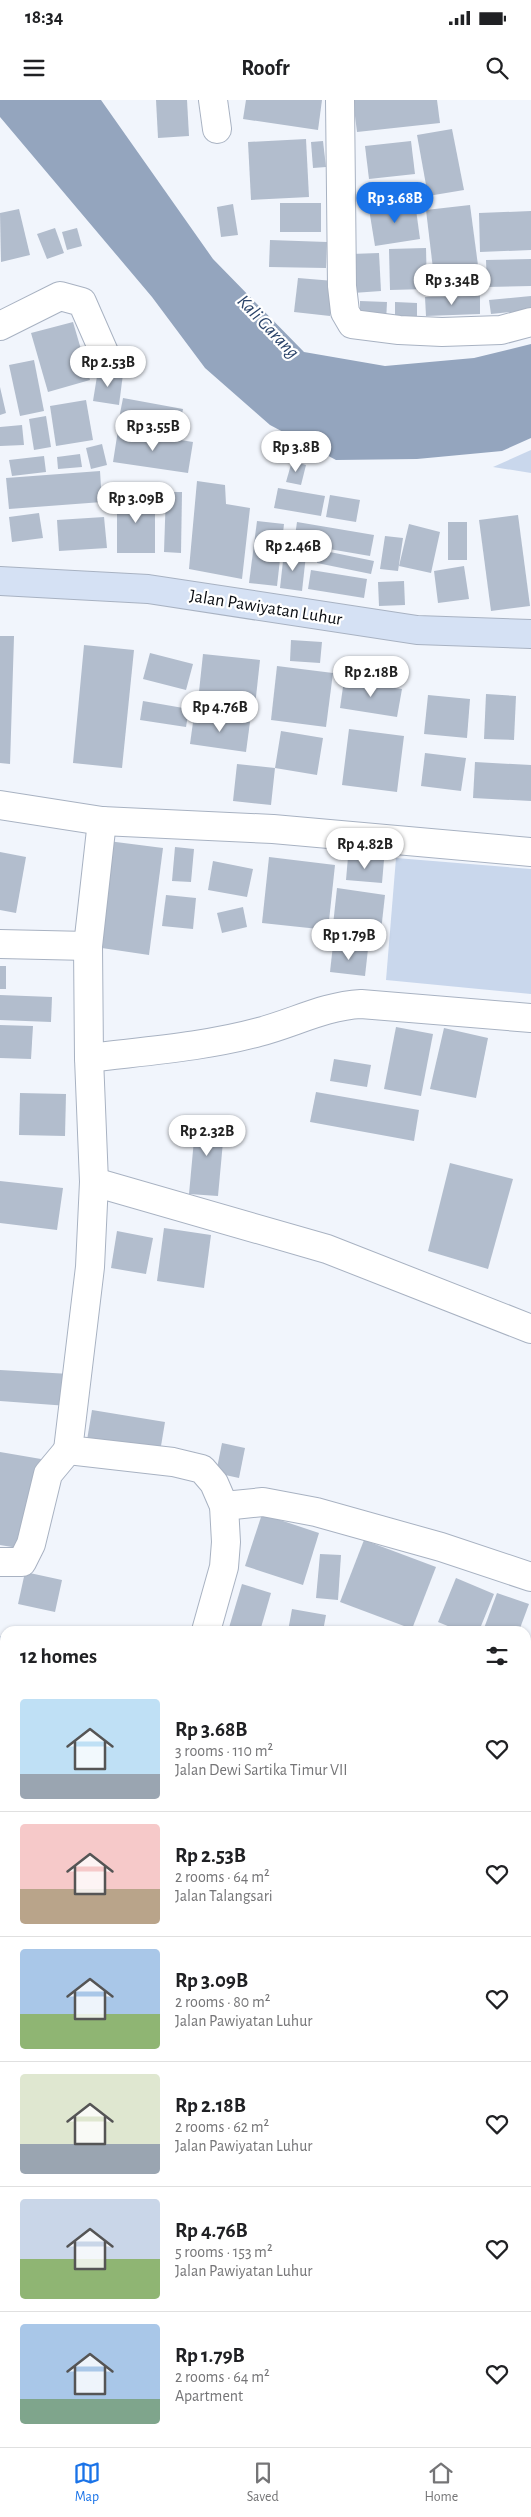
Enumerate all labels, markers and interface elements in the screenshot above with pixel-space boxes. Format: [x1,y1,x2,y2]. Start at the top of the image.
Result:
text: 18:34 [25,8,63,27]
icon: menu [20,54,48,82]
icon: search [483,54,511,82]
text: Roofr [241,57,290,79]
pin: Rp 3.68B [343,182,447,224]
text: Rp 3.68B [367,190,423,206]
pin: Rp 3.34B [400,264,504,306]
text: Rp 3.34B [425,272,479,288]
water label: Kali Garang [233,292,303,362]
pin: Rp 2.53B [56,346,160,388]
text: Rp 2.53B [81,354,135,370]
pin: Rp 3.55B [101,410,205,452]
text: Rp 3.55B [126,418,180,434]
pin: Rp 3.8B [250,430,342,473]
text: Rp 3.8B [272,439,320,455]
pin: Rp 3.09B [84,482,188,524]
text: Rp 3.09B [108,490,164,506]
pin: Rp 2.46B [241,530,345,572]
text: Rp 2.46B [265,538,321,554]
street label: Jalan Pawiyatan Luhur [188,587,344,629]
pin: Rp 2.18B [319,656,423,698]
text: Rp 2.18B [344,664,398,680]
pin: Rp 4.76B [168,690,272,733]
text: Rp 4.76B [192,699,248,715]
pin: Rp 4.82B [313,828,417,870]
text: Rp 4.82B [337,836,393,852]
pin: Rp 1.79B [297,918,401,961]
text: Rp 1.79B [322,927,376,943]
pin: Rp 2.32B [155,1114,259,1157]
text: Rp 2.32B [180,1123,234,1139]
icon: filters [483,1642,511,1670]
text: 12 homes [20,1646,97,1667]
icon: home [60,1719,120,1779]
text: Rp 3.68B [175,1719,248,1740]
icon: heart [483,1735,511,1763]
text: 3 rooms · 110 m² [175,1743,273,1759]
text: Jalan Dewi Sartika Timur VII [175,1762,348,1778]
icon: home [60,1844,120,1904]
text: Rp 2.53B [175,1845,246,1866]
icon: heart [483,1860,511,1888]
text: 2 rooms · 64 m² [175,1869,270,1885]
text: Jalan Talangsari [175,1888,273,1904]
icon: home [60,1969,120,2029]
text: Rp 3.09B [175,1970,248,1991]
icon: heart [483,1985,511,2013]
text: 2 rooms · 80 m² [175,1994,270,2010]
text: Jalan Pawiyatan Luhur [175,2013,312,2029]
icon: home [60,2094,120,2154]
text: Rp 2.18B [175,2095,246,2116]
icon: heart [483,2110,511,2138]
text: 2 rooms · 62 m² [175,2119,269,2135]
text: Jalan Pawiyatan Luhur [175,2138,312,2154]
icon: home [60,2219,120,2279]
text: Rp 4.76B [175,2220,248,2241]
icon: heart [483,2235,511,2263]
text: 5 rooms · 153 m² [175,2244,273,2260]
text: Jalan Pawiyatan Luhur [175,2263,312,2279]
icon: home [60,2344,120,2404]
text: Rp 1.79B [175,2345,245,2366]
icon: heart [483,2360,511,2388]
text: 2 rooms · 64 m² [175,2369,270,2385]
text: Apartment [175,2388,243,2404]
tab: Map [73,2459,101,2506]
tab: Saved [247,2459,279,2506]
tab: Home [424,2459,458,2506]

